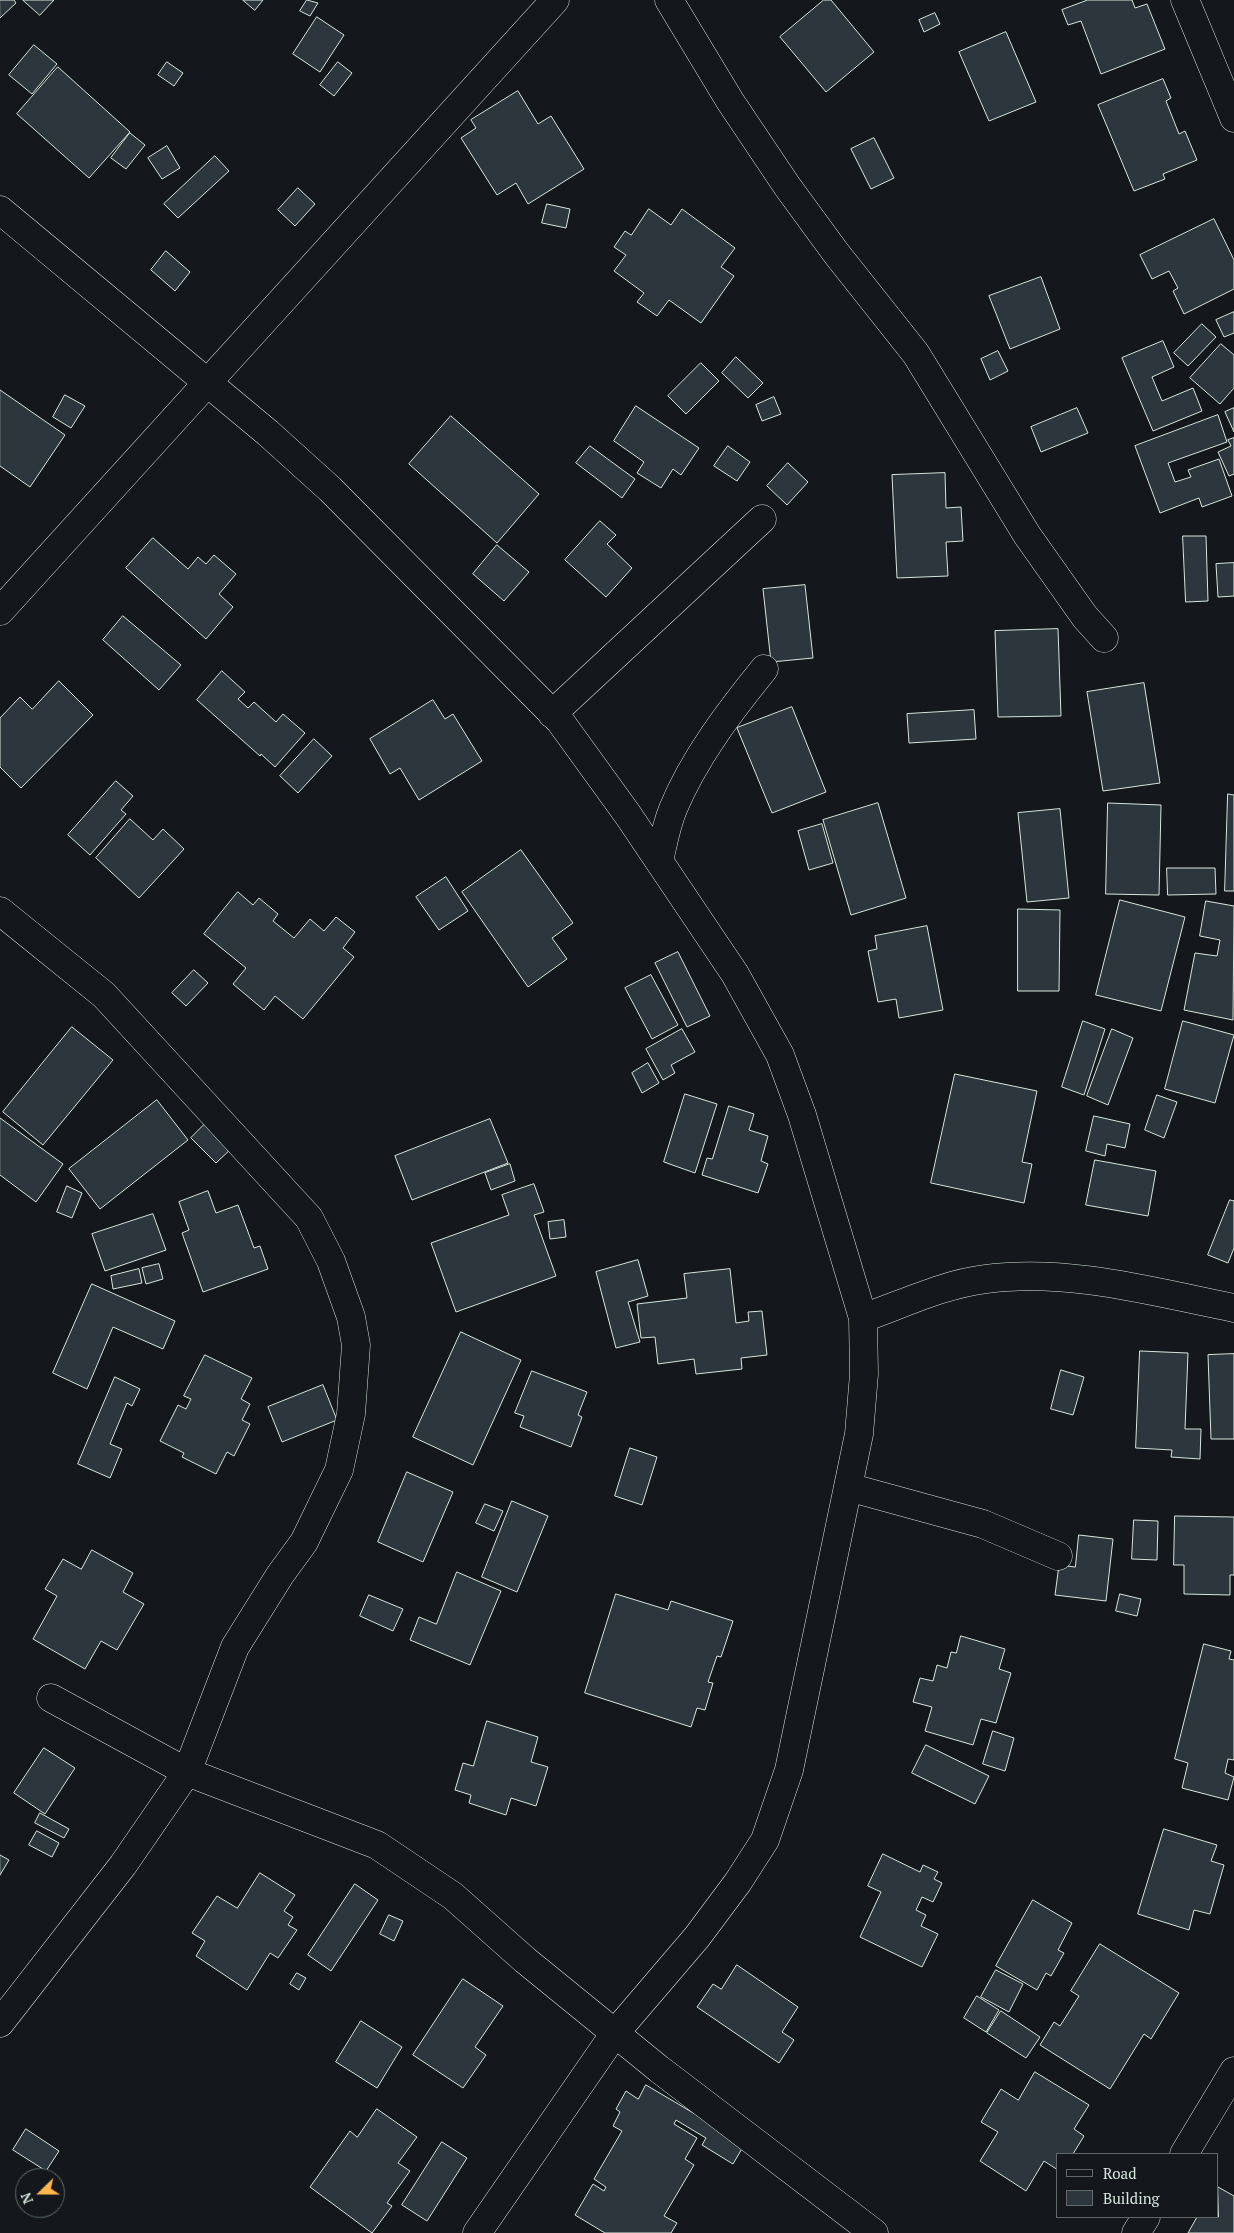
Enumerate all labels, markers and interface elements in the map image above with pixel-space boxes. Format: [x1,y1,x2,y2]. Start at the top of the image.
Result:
legend [1056,2153,1219,2218]
text: Road [1103,2163,1136,2183]
north arrow [15,2168,65,2218]
text: Building [1103,2188,1160,2208]
text: N [16,2190,37,2207]

